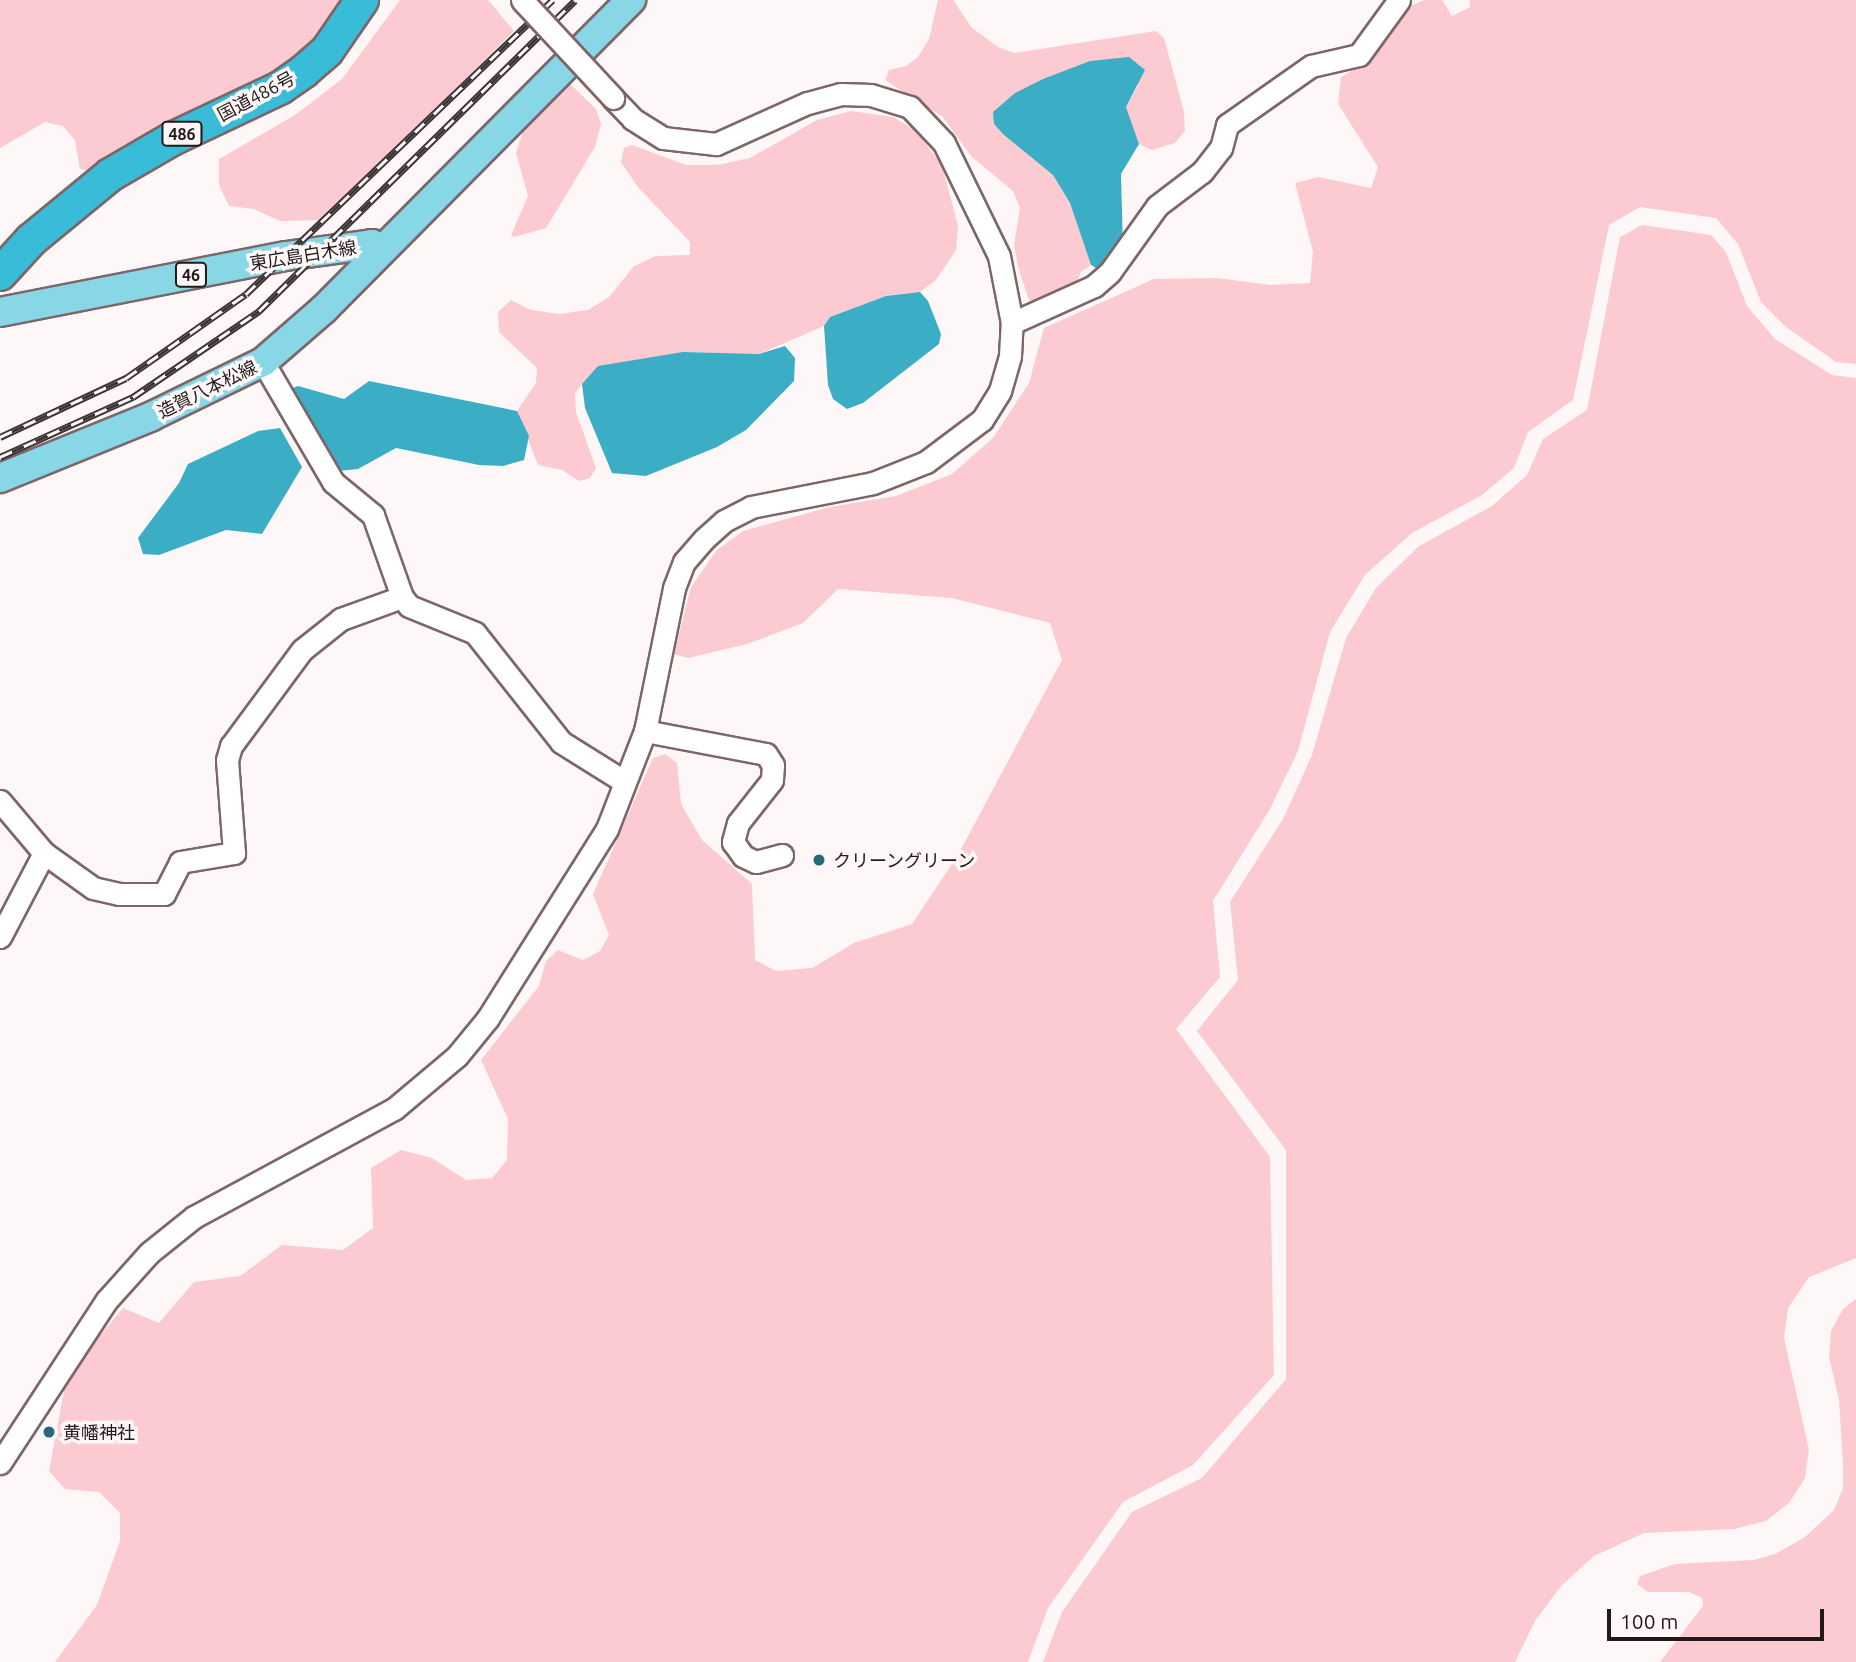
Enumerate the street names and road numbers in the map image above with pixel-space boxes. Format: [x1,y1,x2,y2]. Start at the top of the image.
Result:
street label: 国道486号 [214,67,298,125]
road number: 486 [161,122,203,146]
street label: 東広島白木線 [248,236,358,274]
road number: 46 [174,262,208,288]
street label: 造賀八本松線 [154,356,260,422]

